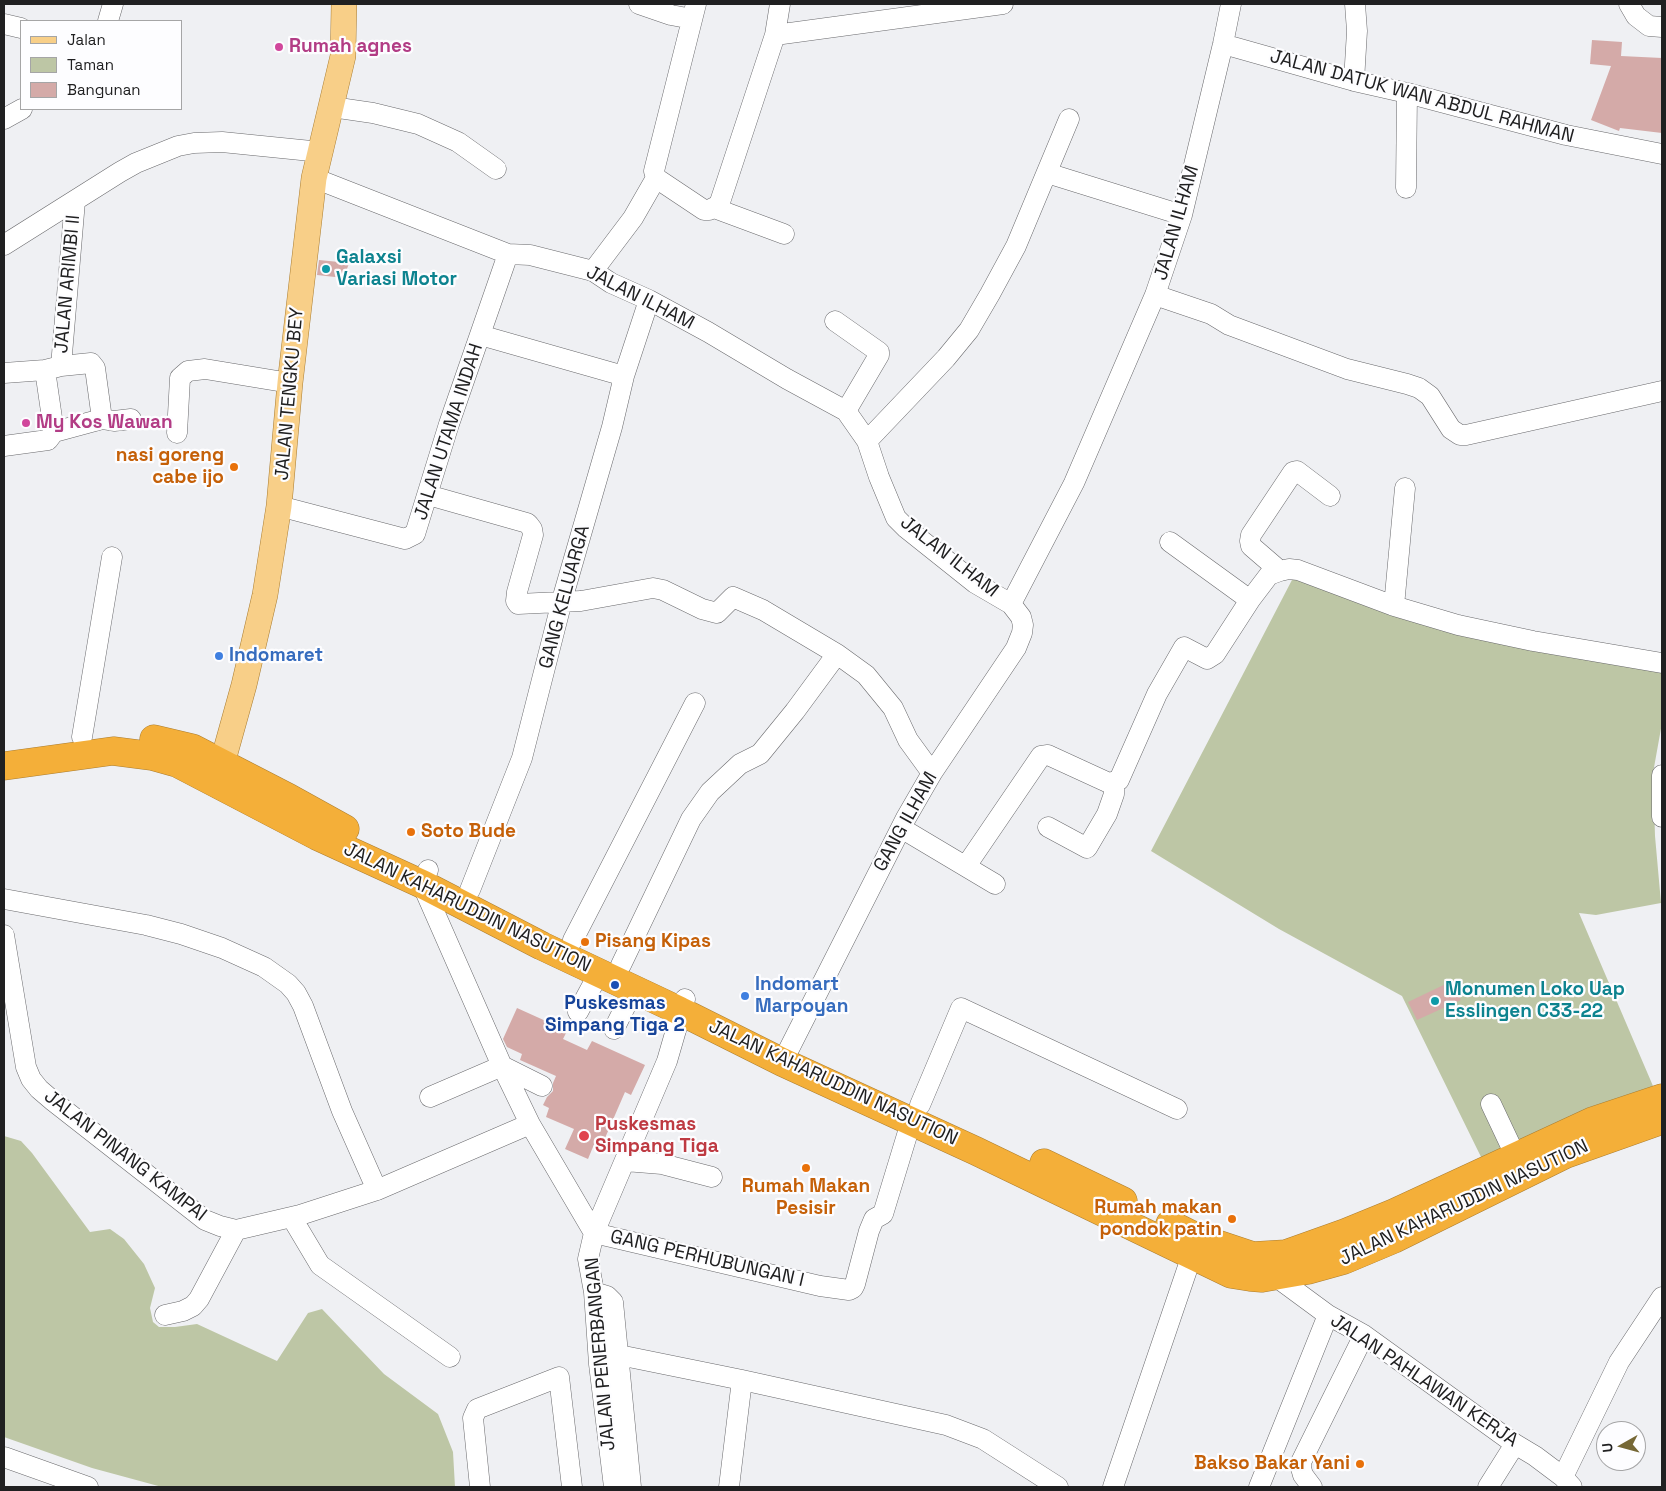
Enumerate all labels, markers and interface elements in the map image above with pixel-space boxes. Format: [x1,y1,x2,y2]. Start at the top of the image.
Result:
legend [20,20,182,110]
text: Jalan [67,30,106,49]
place label: Rumah agnes [289,36,412,58]
marker: Rumah agnes [273,41,285,53]
street label: JALAN DATUK WAN ABDUL RAHMAN [1267,45,1577,149]
text: Taman [67,55,114,74]
text: Bangunan [67,80,141,99]
street label: JALAN ILHAM [1150,163,1204,283]
street label: JALAN ARIMBI II [51,214,85,354]
place label: Galaxsi Variasi Motor [336,247,457,291]
street label: JALAN ILHAM [582,261,698,335]
marker: Galaxsi Variasi Motor [320,263,332,275]
street label: JALAN TENGKU BEY [271,307,309,481]
street label: JALAN UTAMA INDAH [410,341,488,523]
place label: My Kos Wawan [36,412,173,434]
marker: My Kos Wawan [20,417,32,429]
place label: nasi goreng cabe ijo [116,445,224,489]
marker: nasi goreng cabe ijo [228,461,240,473]
street label: JALAN ILHAM [895,512,1003,602]
street label: GANG KELUARGA [535,523,595,671]
place label: Indomaret [229,645,323,667]
marker: Indomaret [213,650,225,662]
street label: GANG ILHAM [869,768,943,876]
place label: Soto Bude [421,821,516,843]
marker: Soto Bude [405,826,417,838]
street label: JALAN KAHARUDDIN NASUTION [340,838,594,978]
place label: Pisang Kipas [595,931,711,953]
marker: Pisang Kipas [579,936,591,948]
place label: Indomart Marpoyan [755,974,848,1018]
marker: Puskesmas Simpang Tiga 2 [609,979,621,991]
place label: Monumen Loko Uap Esslingen C33-22 [1445,979,1625,1023]
marker: Indomart Marpoyan [739,990,751,1002]
place label: Puskesmas Simpang Tiga 2 [545,993,685,1037]
marker: Monumen Loko Uap Esslingen C33-22 [1429,995,1441,1007]
street label: JALAN KAHARUDDIN NASUTION [705,1015,961,1151]
street label: JALAN PINANG KAMPAI [39,1085,211,1227]
place label: Puskesmas Simpang Tiga [595,1114,719,1158]
marker: Puskesmas Simpang Tiga [577,1129,591,1143]
street label: JALAN KAHARUDDIN NASUTION [1336,1135,1592,1271]
marker: Rumah Makan Pesisir [800,1162,812,1174]
place label: Rumah Makan Pesisir [742,1176,870,1220]
place label: Rumah makan pondok patin [1094,1197,1222,1241]
marker: Rumah makan pondok patin [1226,1213,1238,1225]
street label: GANG PERHUBUNGAN I [608,1226,806,1292]
street label: JALAN PENERBANGAN [581,1256,621,1452]
street label: JALAN PAHLAWAN KERJA [1326,1310,1522,1452]
north arrow [1596,1421,1646,1471]
text: U [1598,1442,1617,1453]
place label: Bakso Bakar Yani [1194,1453,1350,1475]
marker: Bakso Bakar Yani [1354,1458,1366,1470]

